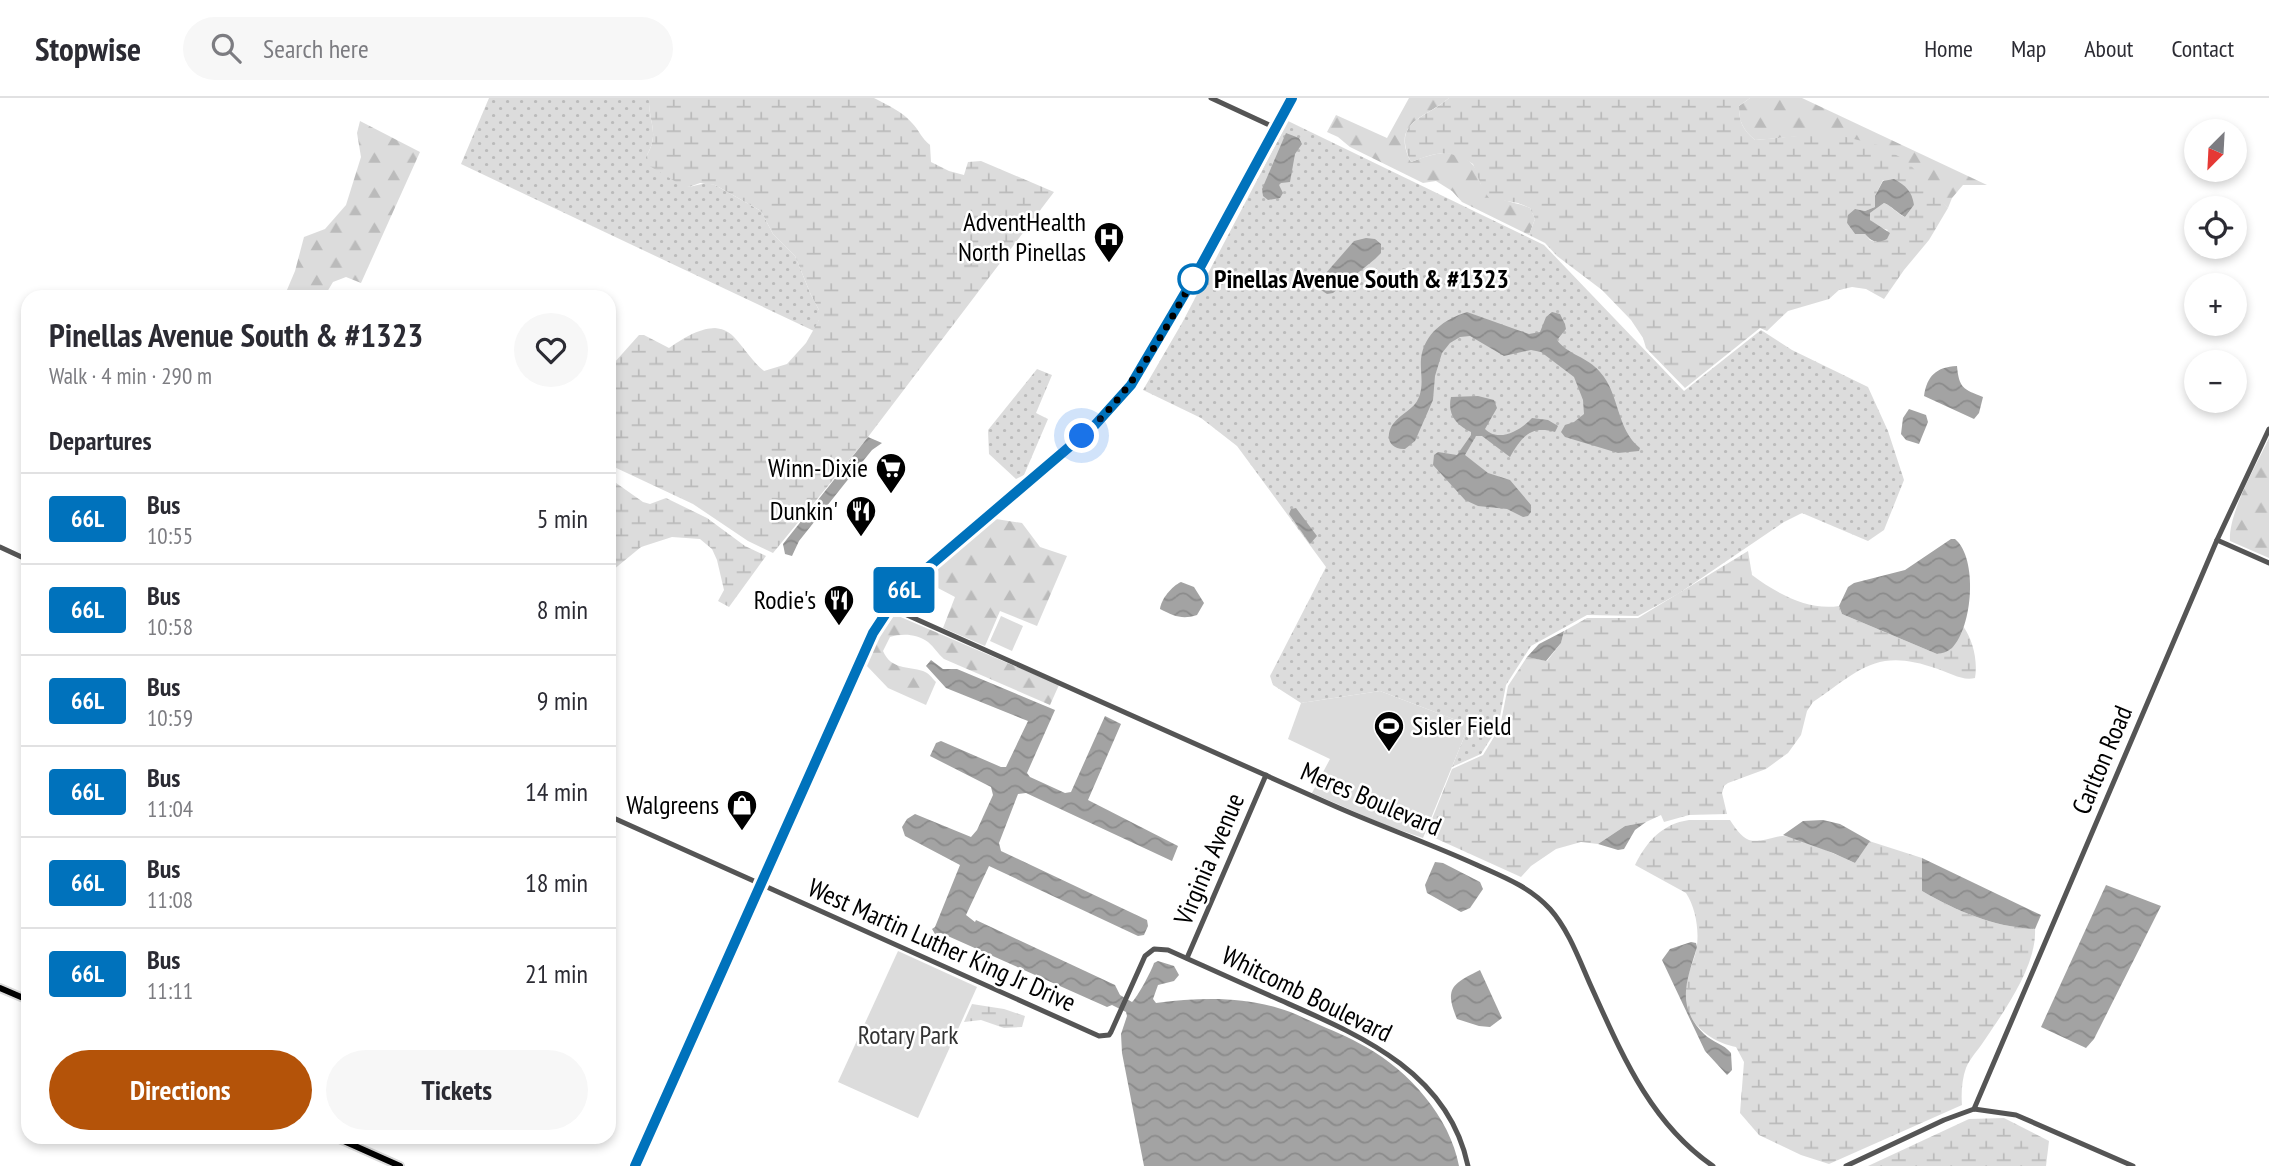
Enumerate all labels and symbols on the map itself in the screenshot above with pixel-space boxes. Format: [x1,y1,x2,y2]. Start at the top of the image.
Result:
north arrow [2184,119,2247,182]
place label: AdventHealth North Pinellas [958,205,1086,268]
hospital icon: AdventHealth North Pinellas [1092,220,1126,264]
place label: Pinellas Avenue South & #1323 [1214,262,1509,295]
marker: Pinellas Avenue South & #1323 [1178,264,1208,294]
your location [1064,418,1099,453]
place label: Winn-Dixie [768,451,868,484]
supermarket icon: Winn-Dixie [874,451,908,495]
place label: Dunkin' [770,494,838,527]
restaurant icon: Dunkin' [844,494,878,538]
line badge: 66L [864,567,944,613]
place label: Rodie's [754,583,816,616]
restaurant icon: Rodie's [822,583,856,627]
street label: Carlton Road [2064,701,2139,819]
sports icon: Sisler Field [1372,709,1406,753]
place label: Sisler Field [1412,709,1511,742]
street label: Meres Boulevard [1296,754,1446,843]
place label: Walgreens [626,788,719,821]
shop icon: Walgreens [725,788,759,832]
street label: Virginia Avenue [1166,788,1251,930]
street label: West Martin Luther King Jr Drive [803,871,1081,1019]
street label: Whitcomb Boulevard [1217,938,1398,1049]
park label: Rotary Park [858,1018,958,1051]

